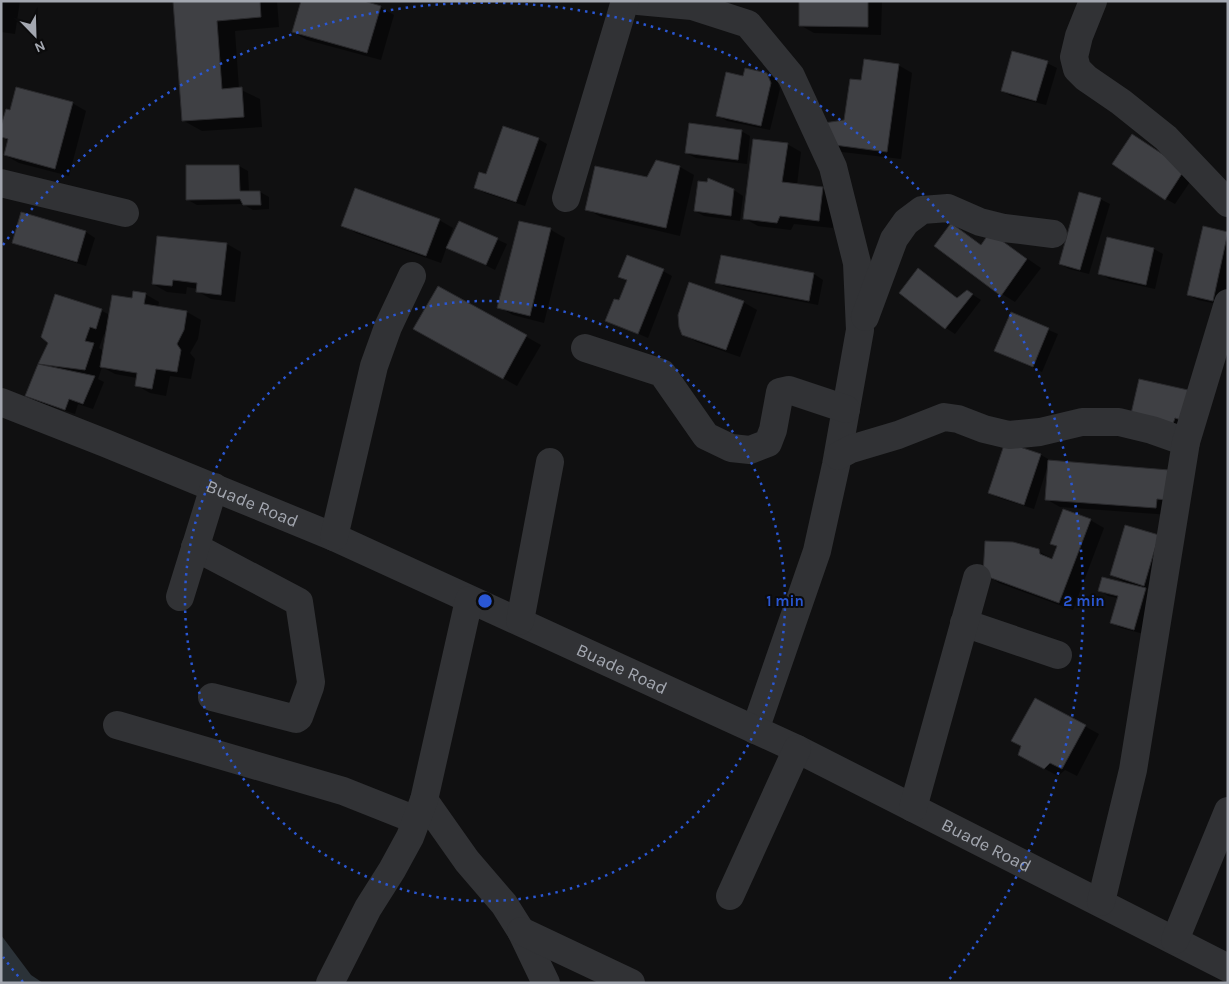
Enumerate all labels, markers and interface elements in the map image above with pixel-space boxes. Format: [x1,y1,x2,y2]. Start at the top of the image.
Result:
north arrow [10,10,60,60]
text: N [32,37,48,56]
street label: Buade Road [203,475,302,532]
centre of rings [476,592,494,610]
text: 1 min [766,592,804,610]
text: 2 min [1063,592,1105,610]
street label: Buade Road [573,638,671,699]
street label: Buade Road [938,813,1035,877]

